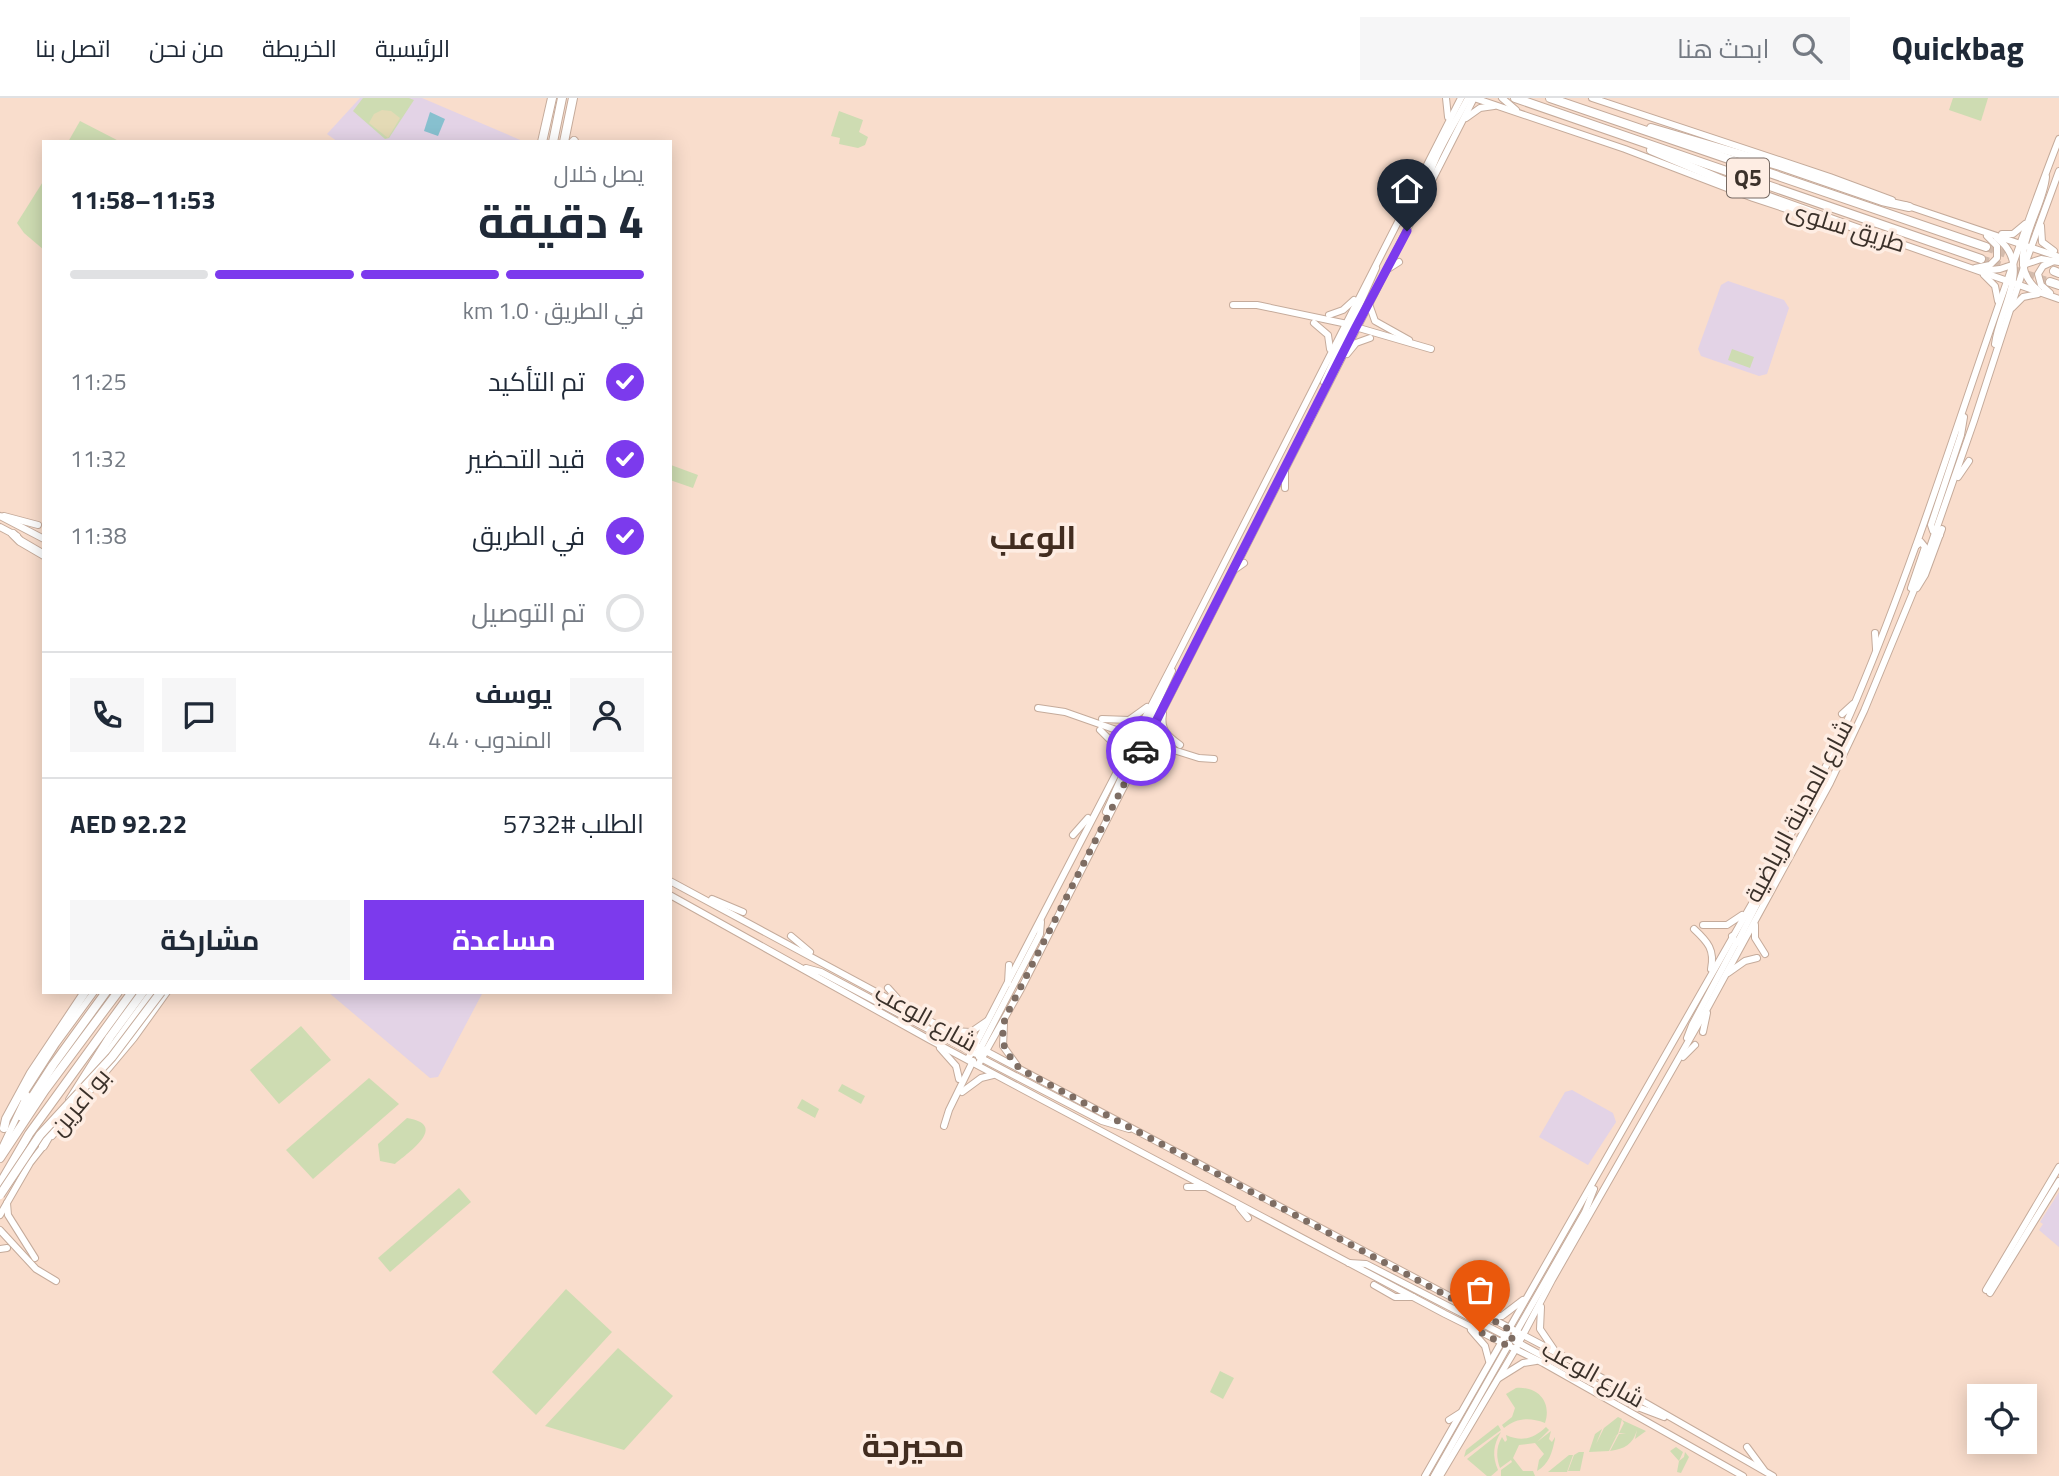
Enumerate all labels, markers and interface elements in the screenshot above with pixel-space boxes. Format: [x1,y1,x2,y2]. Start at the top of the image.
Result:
search box [1360,17,1850,80]
text: Quickbag [1892,23,2024,73]
text: ابحث هنا [1677,29,1770,68]
icon: search [1788,29,1826,67]
text: اتصل بنا [35,30,111,66]
text: من نحن [149,30,224,66]
text: الخريطة [262,30,337,66]
text: الرئيسية [375,30,450,66]
text: يصل خلال [554,156,644,191]
road number: Q5 [1727,158,1769,198]
pin [1377,159,1437,231]
icon: home [1388,170,1426,208]
text: 11:53–11:58 [70,180,216,219]
text: 4 دقيقة [478,186,644,256]
street label: طريق سلوى [1782,191,1910,261]
text: في الطريق · 1.0 km [463,293,644,328]
text: تم التأكيد [488,362,585,401]
icon: check [606,363,644,401]
text: 11:25 [70,364,127,399]
text: قيد التحضير [467,439,585,478]
icon: check [606,440,644,478]
text: 11:32 [70,441,127,476]
district label: الوعب [990,513,1076,561]
text: في الطريق [472,516,585,555]
icon: check [606,517,644,555]
text: 11:38 [70,518,127,553]
text: تم التوصيل [471,593,585,632]
text: يوسف [475,674,552,713]
button: phone [70,678,144,752]
button: chat [162,678,236,752]
button: person [570,678,644,752]
street label: شارع المدينة الرياضية [1735,713,1862,908]
courier [1106,716,1176,786]
text: المندوب · 4.4 [428,722,552,757]
icon: car [1122,732,1160,770]
text: AED 92.22 [70,804,187,843]
text: الطلب #5732 [503,804,644,843]
button: مشاركة [70,900,350,980]
button: مساعدة [364,900,644,980]
street label: شارع الوعب [869,974,984,1060]
street label: بو اعرين [40,1060,118,1143]
pin [1450,1260,1510,1332]
icon: bag [1461,1271,1499,1309]
street label: شارع الوعب [1536,1330,1651,1416]
map controls [1967,1384,2037,1454]
button: locate [1967,1384,2037,1454]
district label: محيرجة [862,1421,964,1469]

